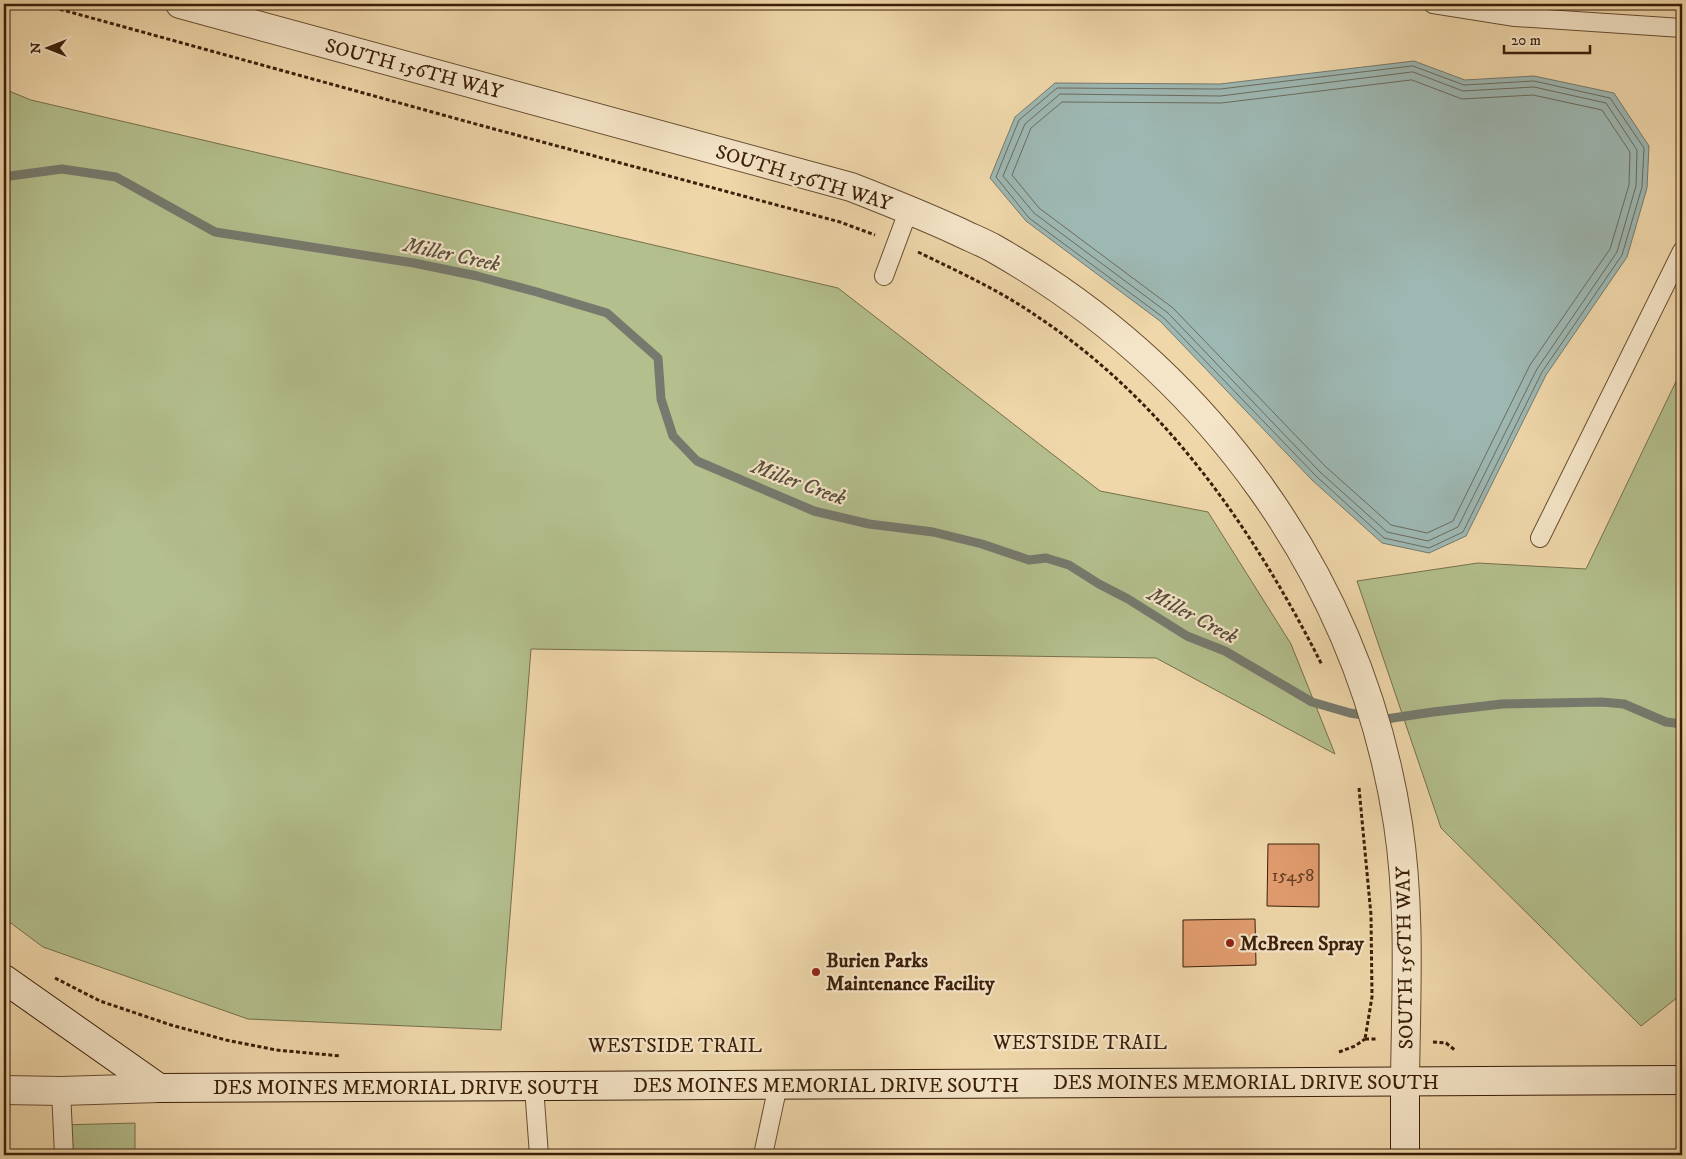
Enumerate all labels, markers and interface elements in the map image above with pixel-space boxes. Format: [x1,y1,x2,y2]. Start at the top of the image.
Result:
north arrow [22,22,72,72]
scale bar [1504,22,1590,54]
text: 20 m [1511,31,1541,50]
street label: SOUTH 156TH WAY [322,34,505,105]
text: N [27,42,45,54]
street label: SOUTH 156TH WAY [713,140,895,217]
water label: Miller Creek [399,232,503,278]
water label: Miller Creek [746,453,849,512]
water label: Miller Creek [1141,580,1242,650]
house number: 15458 [1272,865,1314,887]
street label: SOUTH 156TH WAY [1391,866,1420,1050]
place label: McBreen Spray [1240,932,1364,957]
marker: McBreen Spray [1224,937,1236,949]
place label: Burien Parks Maintenance Facility [826,949,995,997]
marker: Burien Parks Maintenance Facility [810,966,822,978]
street label: WESTSIDE TRAIL [992,1031,1167,1056]
street label: WESTSIDE TRAIL [587,1034,762,1059]
street label: DES MOINES MEMORIAL DRIVE SOUTH [1053,1071,1439,1096]
street label: DES MOINES MEMORIAL DRIVE SOUTH [633,1074,1019,1099]
street label: DES MOINES MEMORIAL DRIVE SOUTH [213,1076,599,1101]

